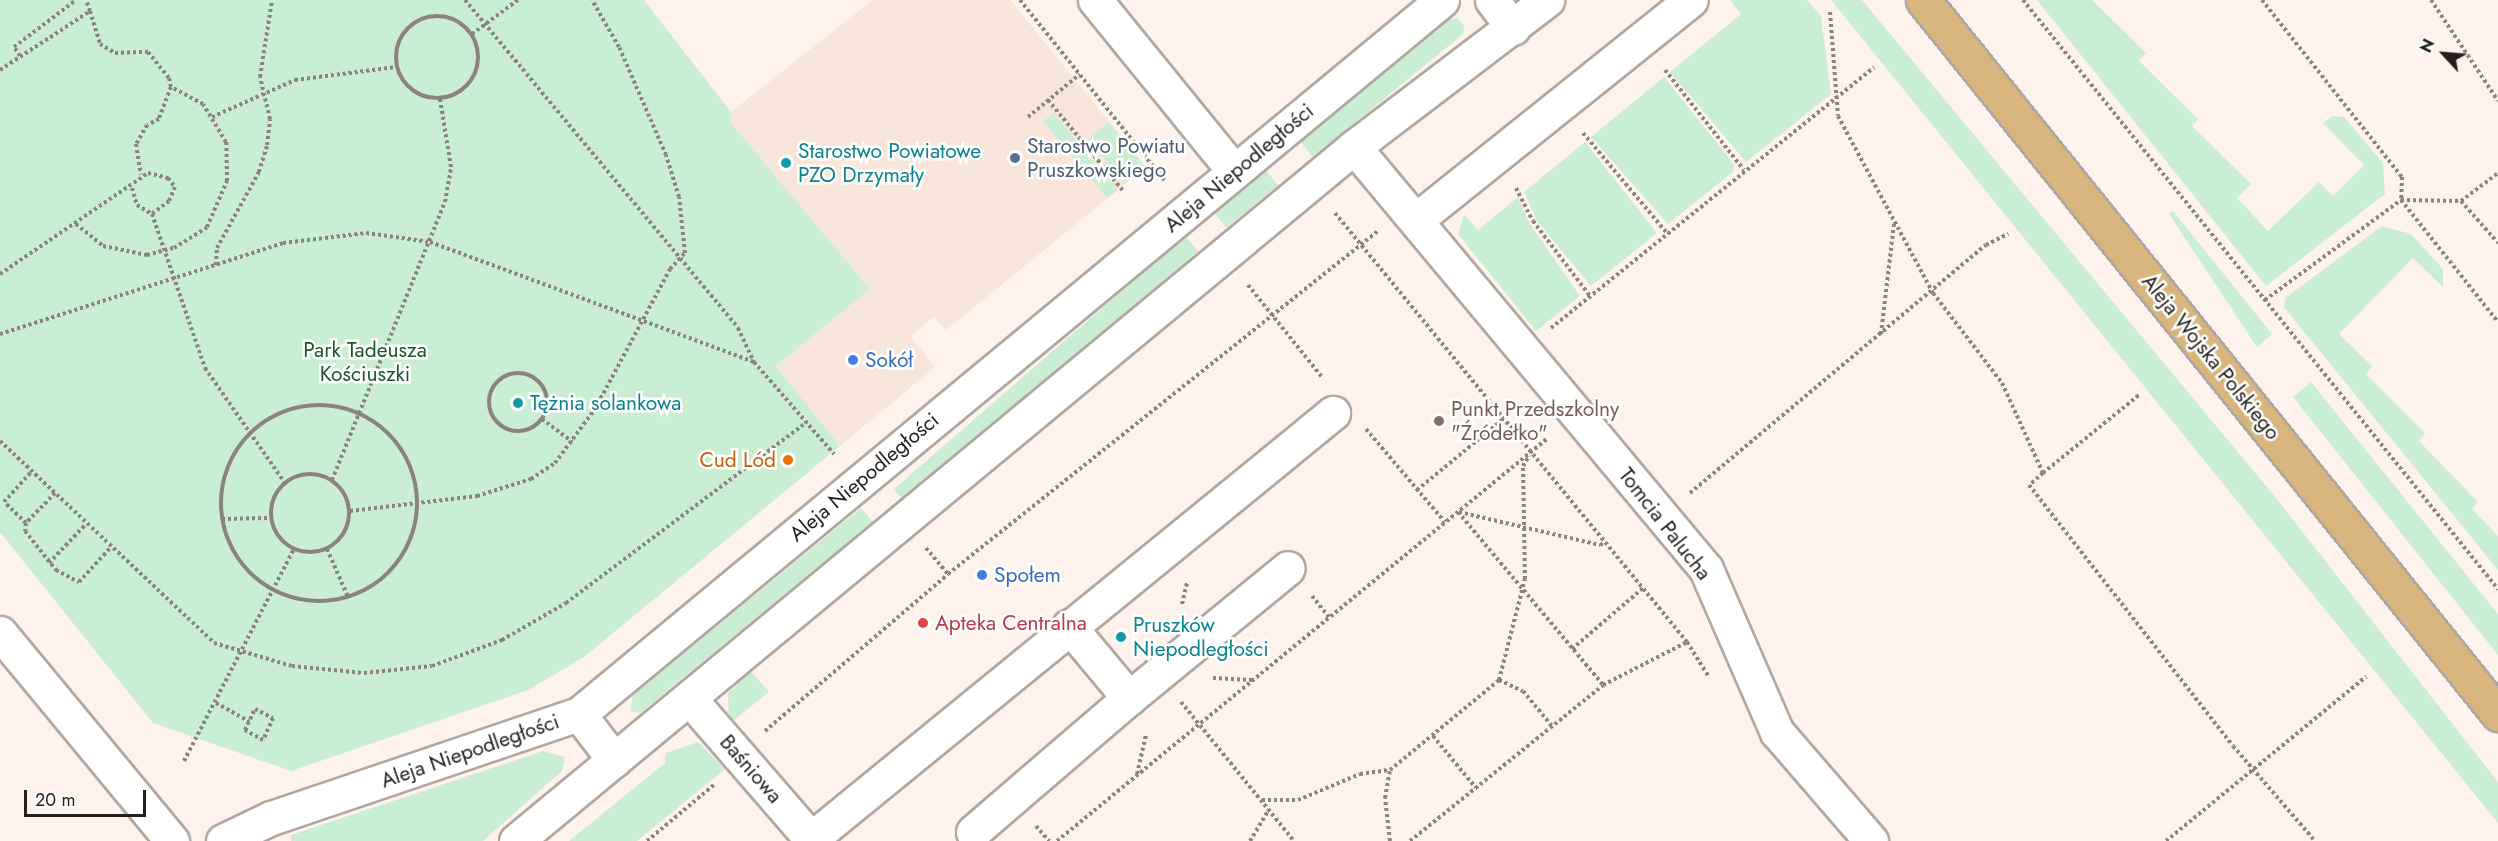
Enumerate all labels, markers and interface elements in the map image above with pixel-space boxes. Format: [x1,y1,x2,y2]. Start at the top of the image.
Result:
north arrow [2414,24,2474,84]
text: N [2414,35,2440,57]
street label: Aleja Niepodległości [1159,98,1319,238]
place label: Starostwo Powiatu Pruszkowskiego [1027,133,1185,183]
place label: Starostwo Powiatowe PZO Drzymały [798,138,981,188]
marker: Starostwo Powiatu Pruszkowskiego [1008,151,1022,165]
marker: Starostwo Powiatowe PZO Drzymały [779,156,793,170]
street label: Aleja Wojska Polskiego [2136,269,2286,445]
park label: Park Tadeusza Kościuszki [303,337,427,387]
place label: Sokół [865,347,913,373]
marker: Sokół [846,353,860,367]
place label: Tężnia solankowa [530,390,681,416]
marker: Tężnia solankowa [511,396,525,410]
place label: Punkt Przedszkolny "Źródełko" [1451,396,1619,446]
street label: Aleja Niepodległości [784,407,944,547]
marker: Punkt Przedszkolny "Źródełko" [1432,414,1446,428]
place label: Cud Lód [699,447,776,473]
marker: Cud Lód [781,453,795,467]
street label: Tomcia Palucha [1613,463,1717,585]
place label: Społem [994,562,1061,588]
marker: Społem [975,568,989,582]
place label: Apteka Centralna [935,610,1087,636]
place label: Pruszków Niepodległości [1133,612,1269,662]
marker: Apteka Centralna [916,616,930,630]
marker: Pruszków Niepodległości [1114,630,1128,644]
street label: Aleja Niepodległości [377,709,563,793]
street label: Baśniowa [714,730,788,808]
scale bar [27,778,148,816]
text: 20 m [35,787,75,813]

